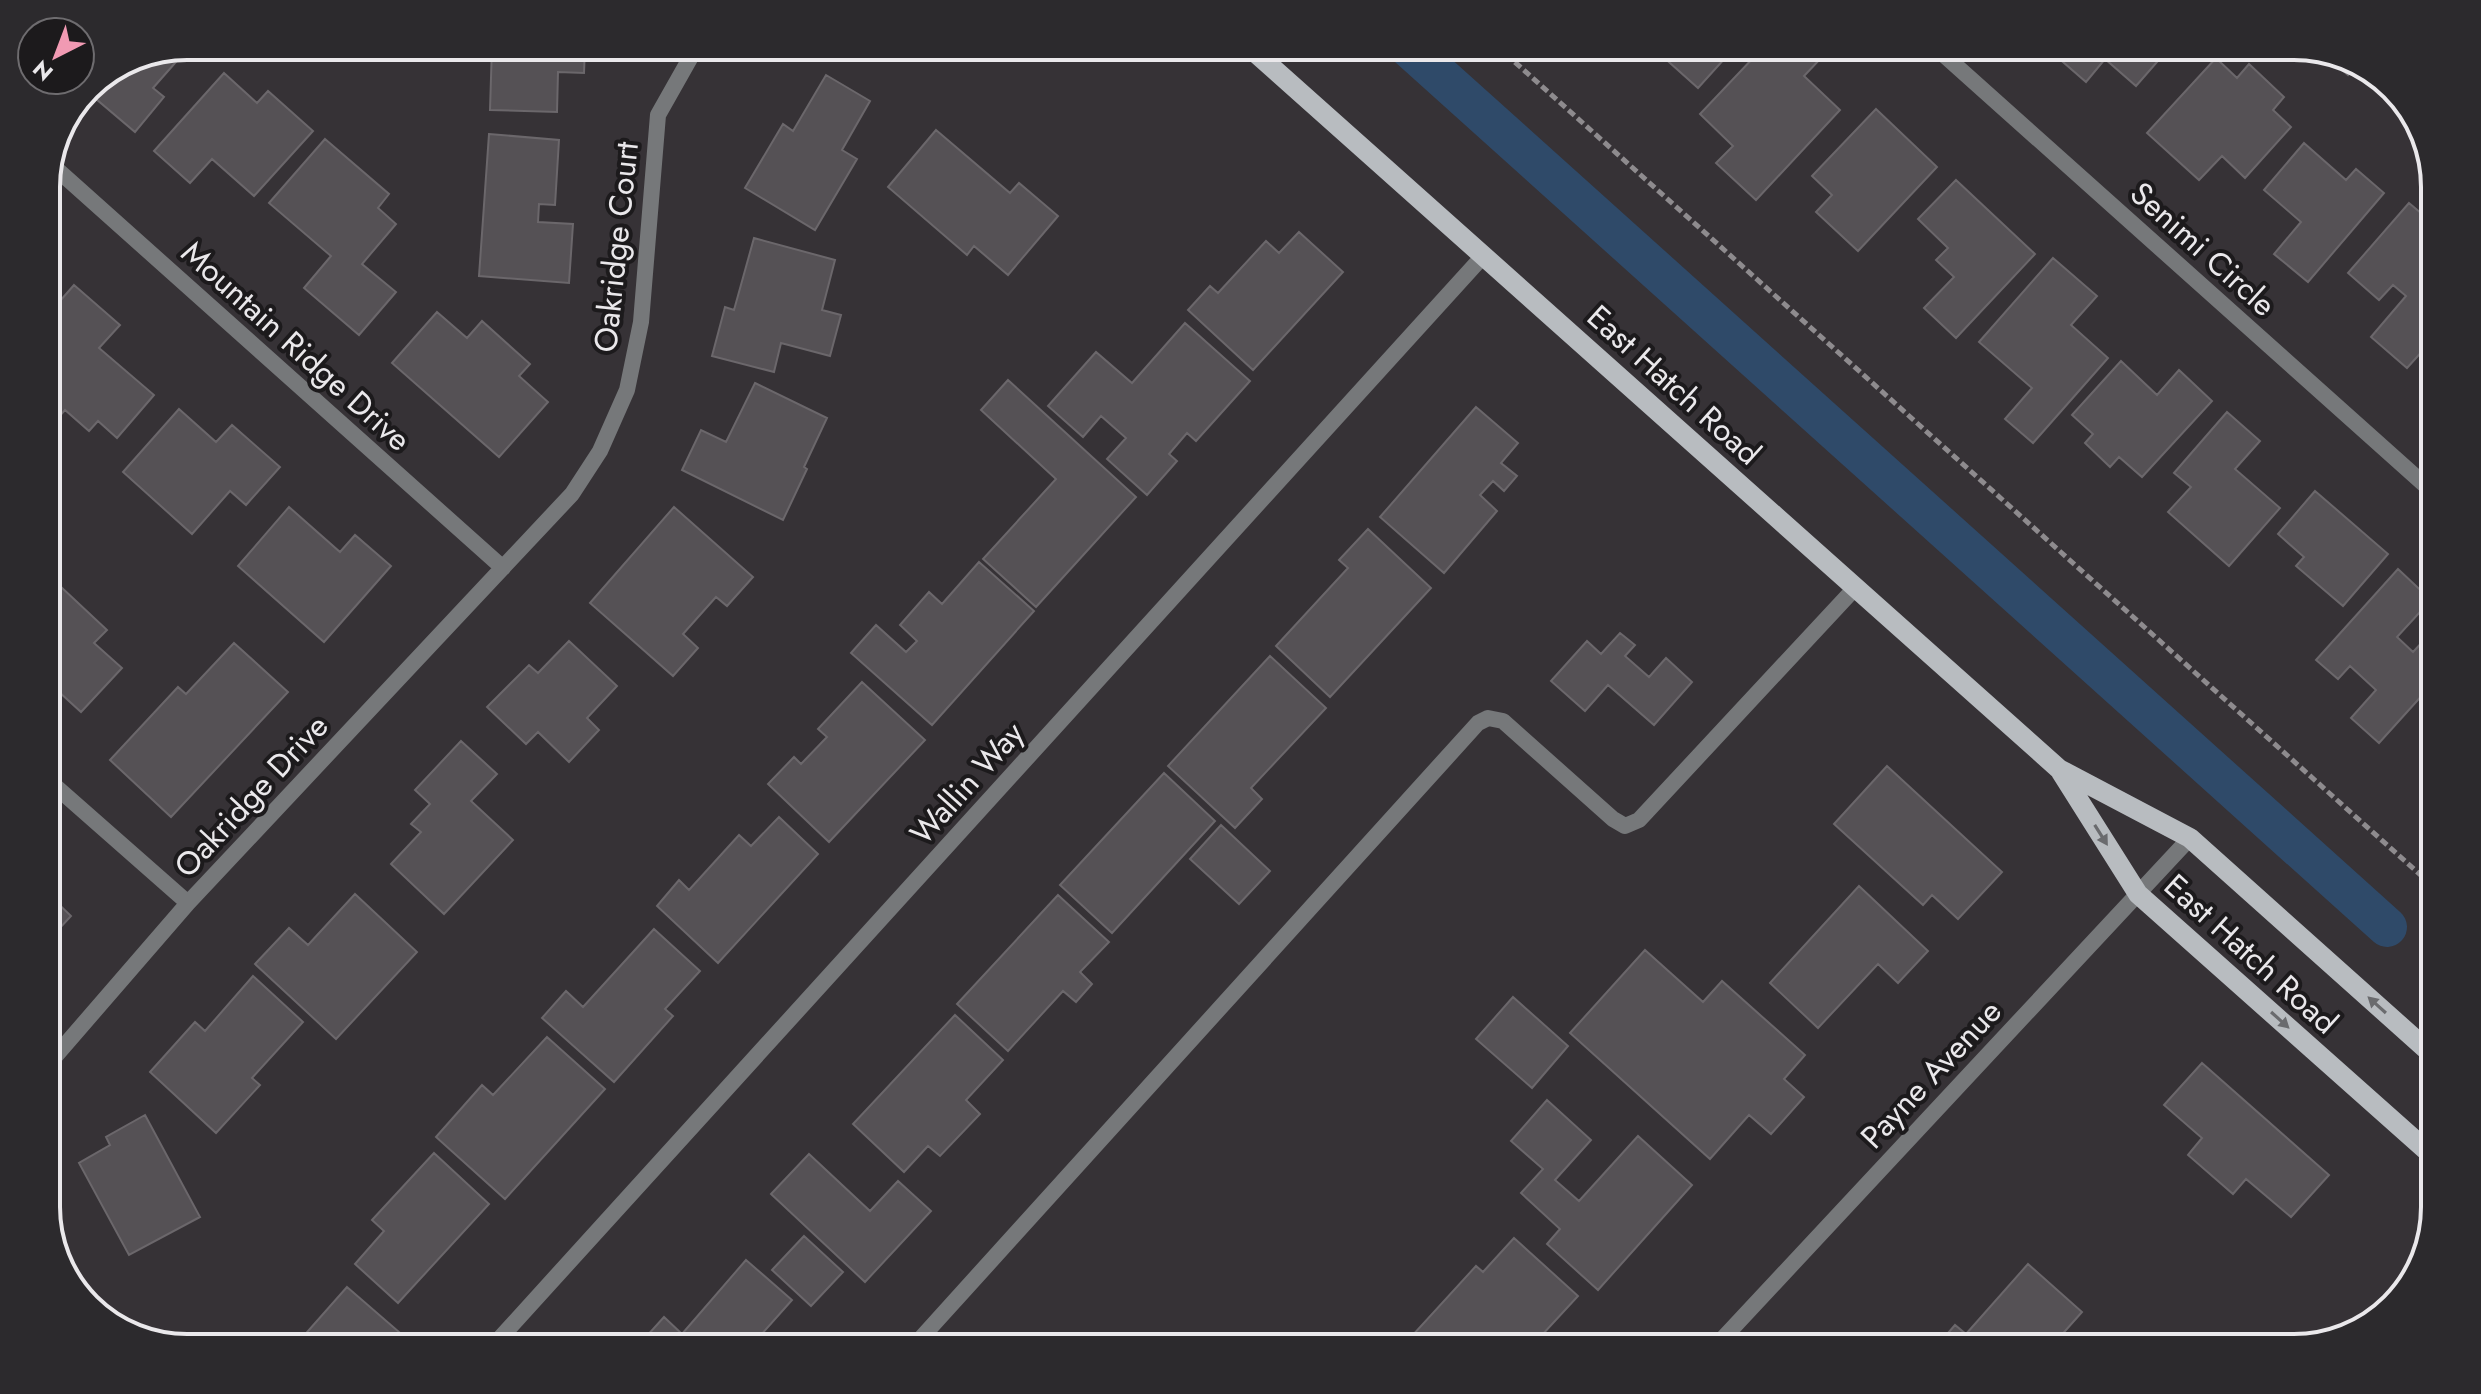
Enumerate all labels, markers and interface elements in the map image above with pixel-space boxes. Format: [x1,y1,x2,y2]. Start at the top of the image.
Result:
north arrow [16,16,96,96]
text: N [25,53,60,89]
street label: Oakridge Court [582,139,650,355]
street label: Senimi Circle [2120,171,2286,327]
street label: Mountain Ridge Drive [171,230,421,462]
street label: East Hatch Road [1577,294,1771,476]
street label: Oakridge Drive [163,704,339,888]
street label: Wallin Way [899,711,1035,855]
one-way arrow [2093,824,2107,846]
street label: East Hatch Road [2154,863,2348,1045]
street label: Payne Avenue [1850,989,2012,1159]
one-way arrow [2367,997,2386,1015]
one-way arrow [2271,1011,2290,1029]

